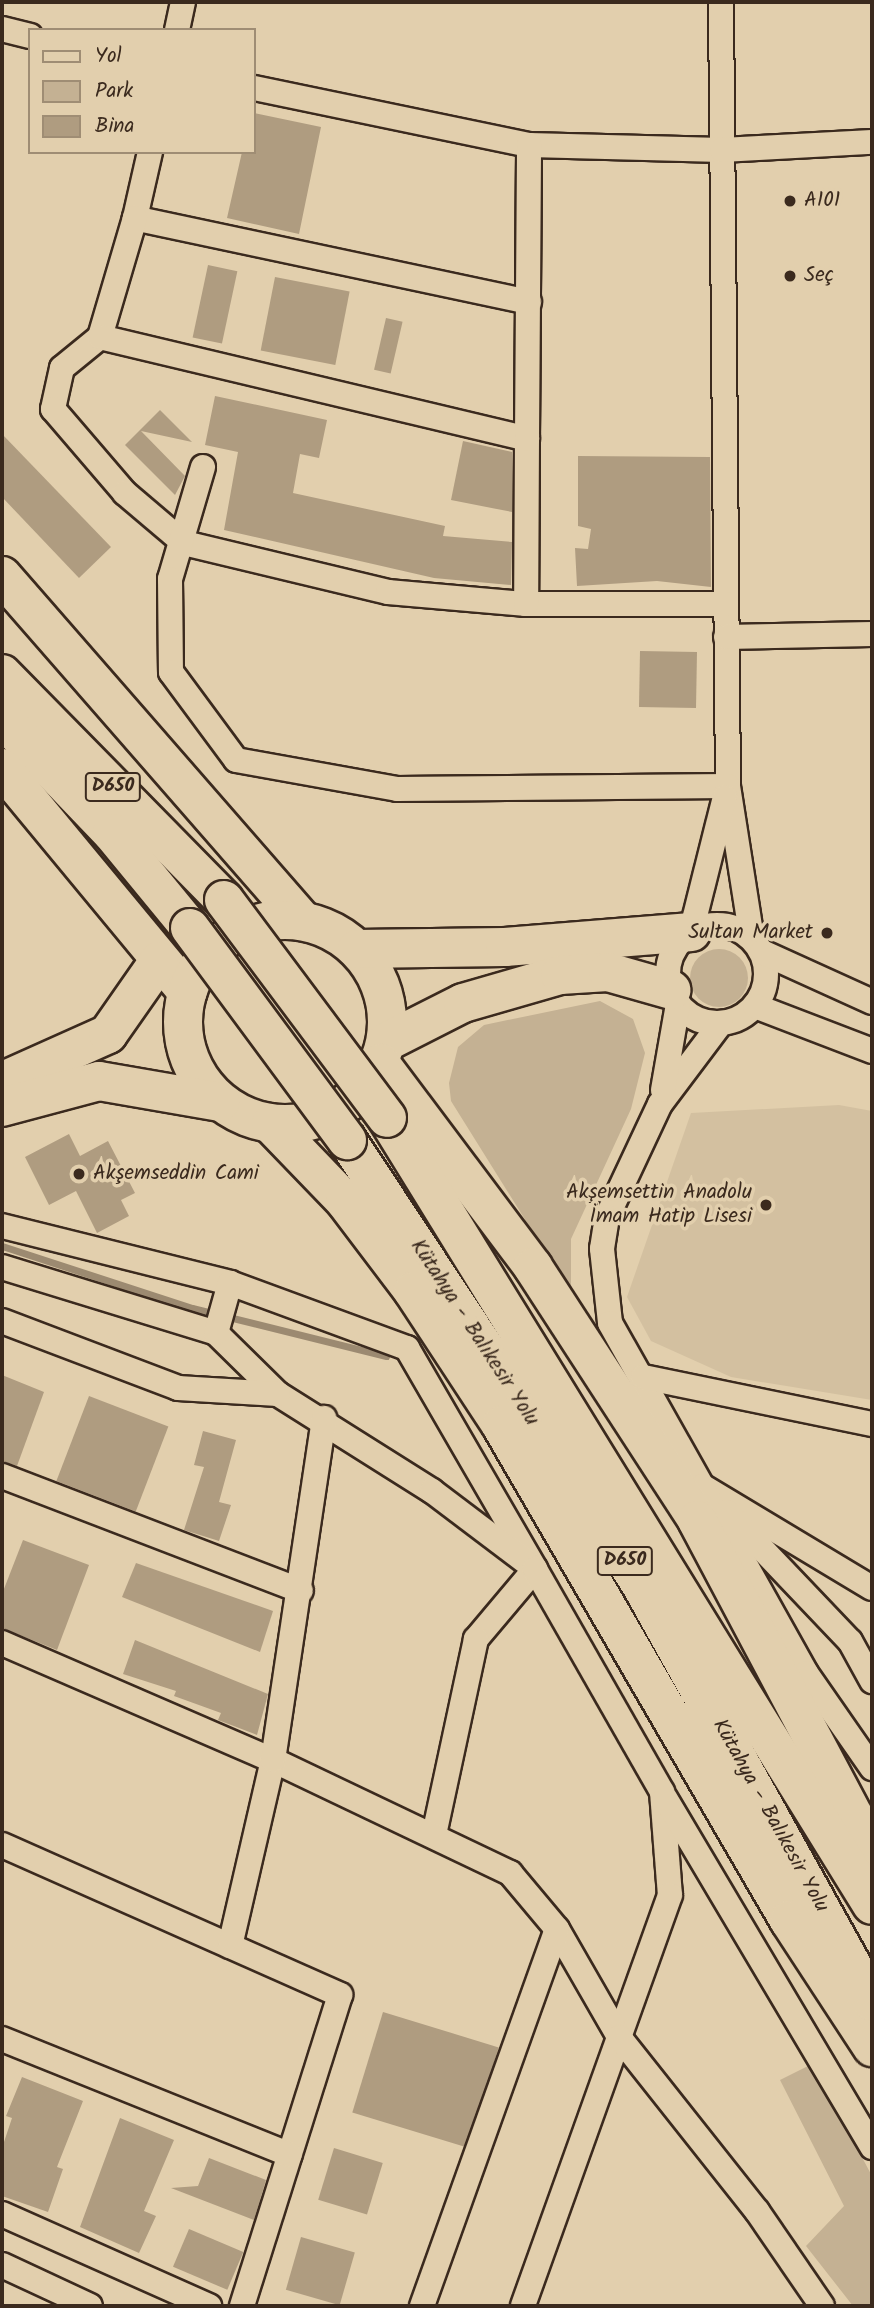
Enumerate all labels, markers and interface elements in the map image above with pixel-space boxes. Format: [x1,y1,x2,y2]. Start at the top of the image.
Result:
legend [28,28,256,154]
text: Yol [95,40,122,73]
text: Park [95,75,133,108]
text: Bina [95,110,134,143]
place label: A101 [804,188,840,214]
marker: A101 [782,193,798,209]
place label: Seç [804,263,834,289]
marker: Seç [782,268,798,284]
road number: D650 [83,772,143,802]
place label: Sultan Market [688,920,813,946]
marker: Sultan Market [819,925,835,941]
place label: Akşemseddin Cami [93,1161,259,1187]
marker: Akşemseddin Cami [71,1166,87,1182]
place label: Akşemsettin Anadolu İmam Hatip Lisesi [566,1180,752,1230]
marker: Akşemsettin Anadolu İmam Hatip Lisesi [758,1197,774,1213]
street label: Kütahya - Balıkesir Yolu [404,1235,544,1431]
road number: D650 [595,1546,655,1576]
street label: Kütahya - Balıkesir Yolu [706,1715,834,1917]

